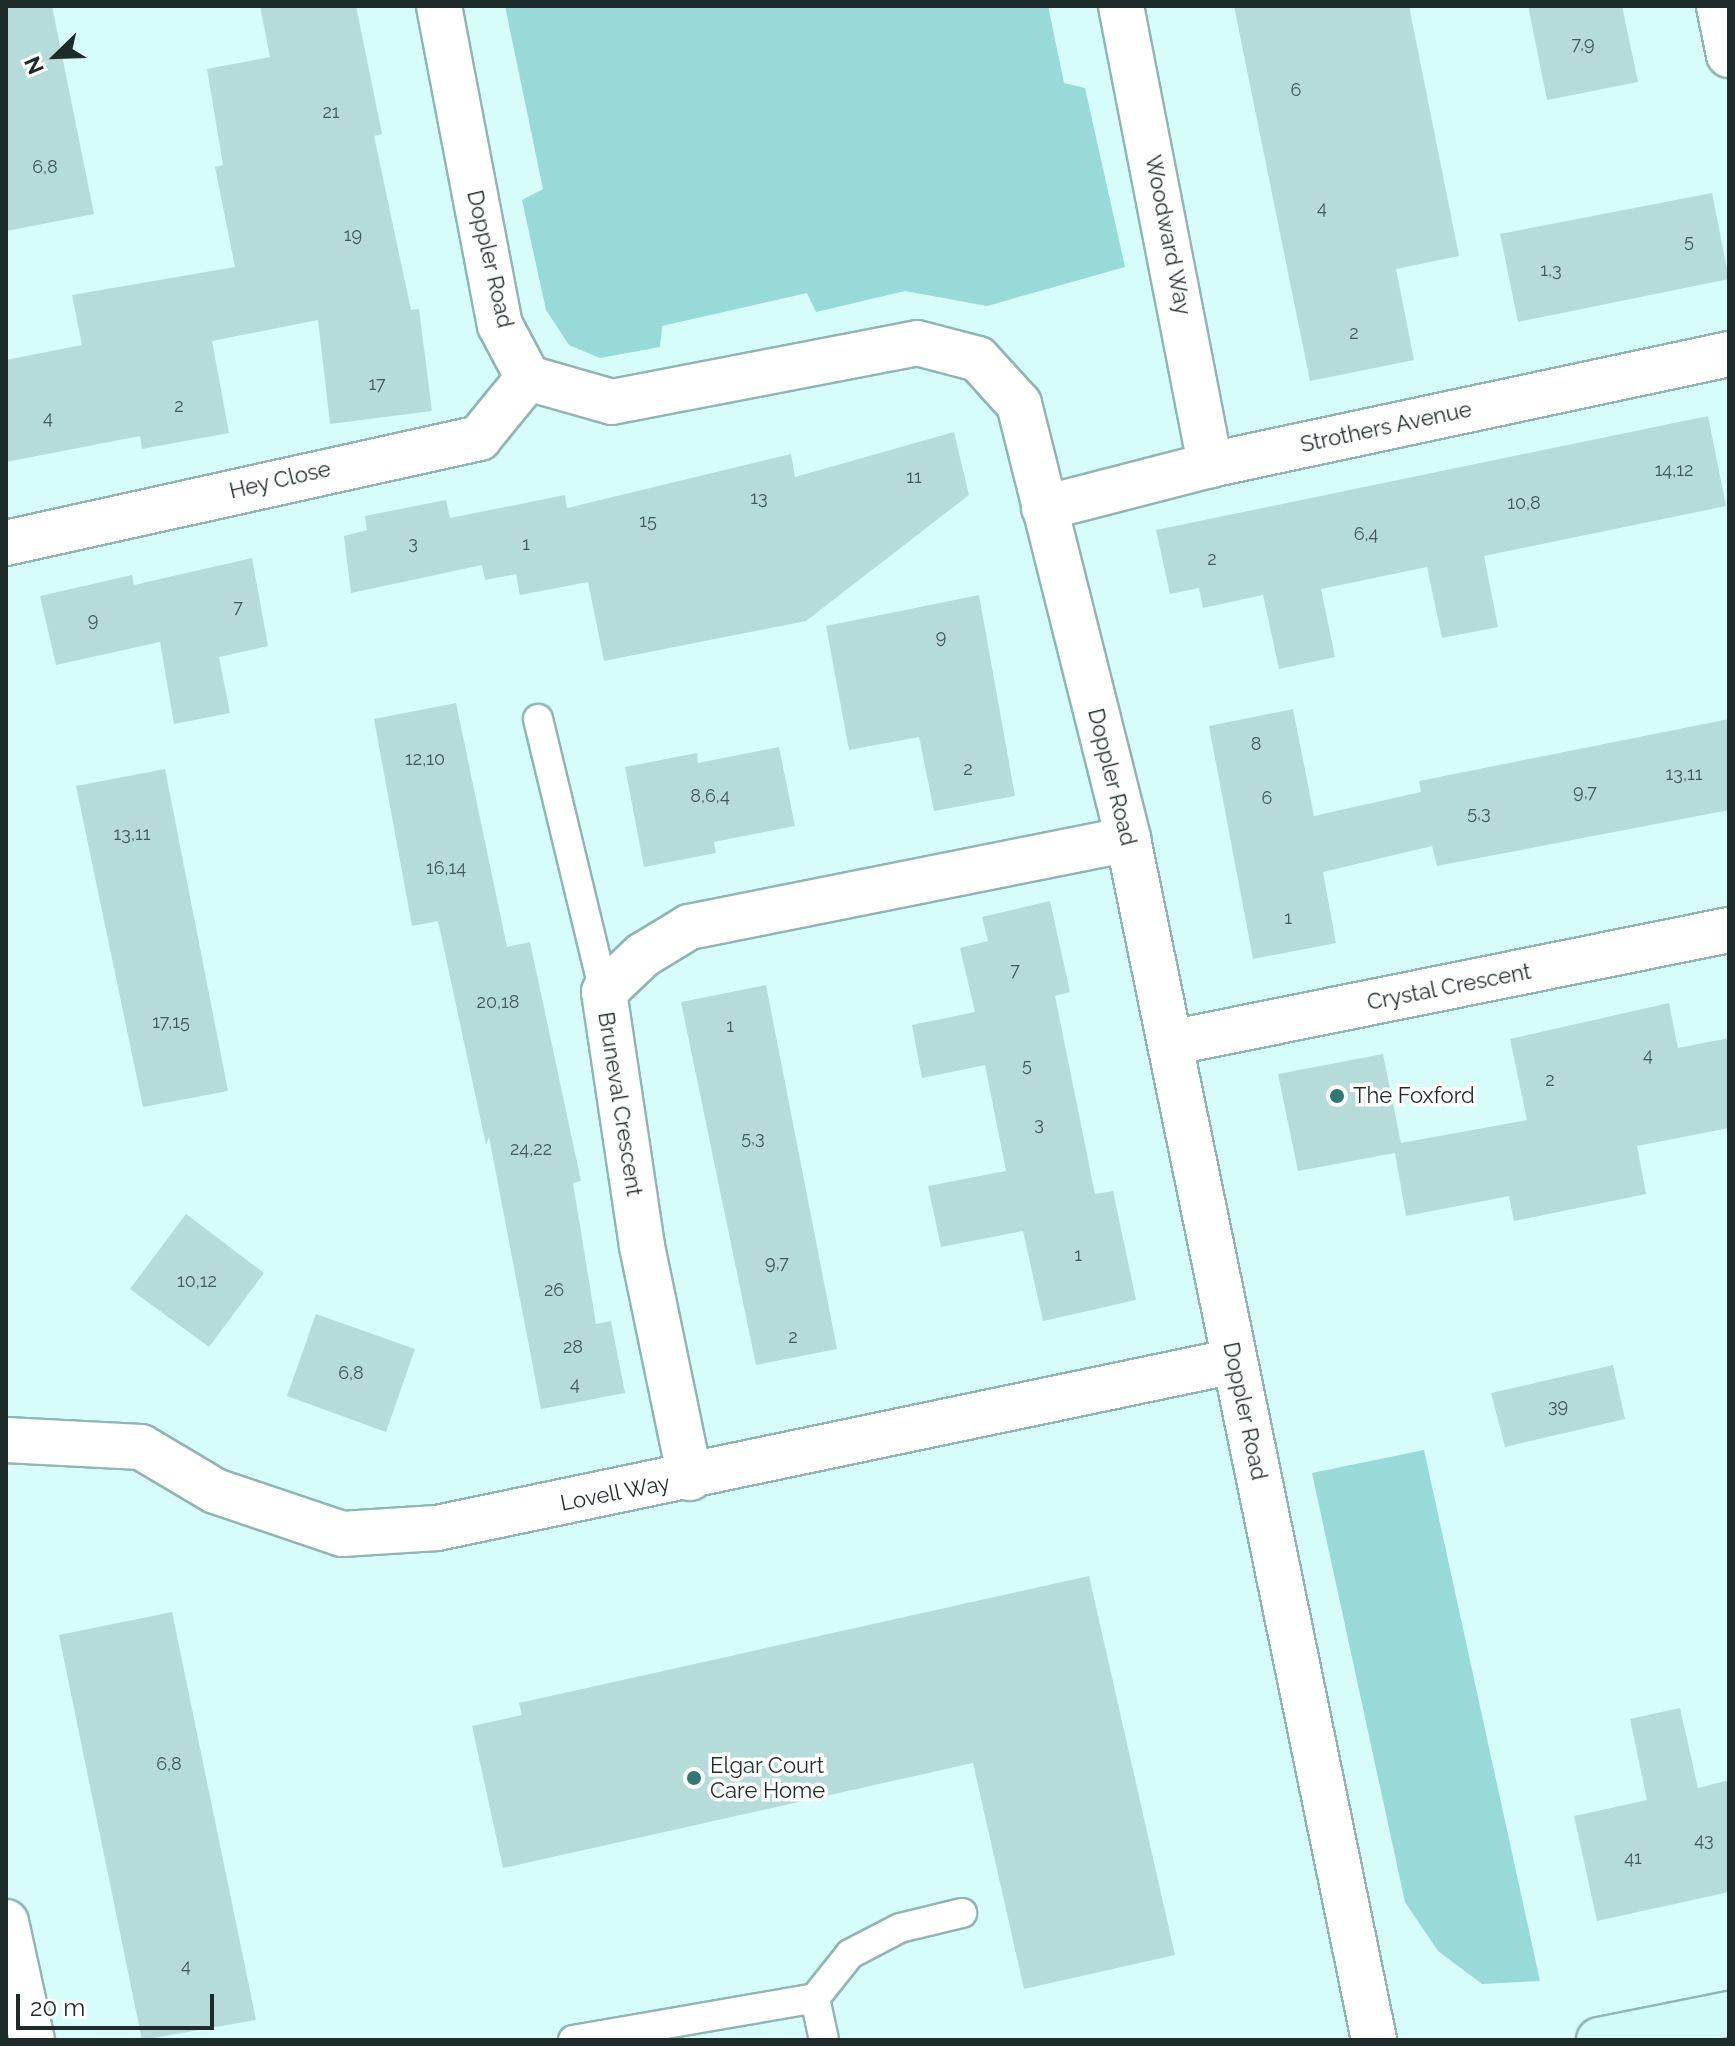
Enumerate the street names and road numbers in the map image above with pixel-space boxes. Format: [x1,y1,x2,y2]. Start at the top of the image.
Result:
street label: Woodward Way [1139,152,1197,318]
street label: Doppler Road [461,187,519,331]
street label: Strothers Avenue [1298,396,1474,458]
street label: Hey Close [226,455,334,505]
street label: Doppler Road [1082,705,1142,849]
street label: Crystal Crescent [1365,958,1533,1016]
street label: Bruneval Crescent [592,1010,648,1198]
street label: Doppler Road [1217,1339,1273,1483]
street label: Lovell Way [557,1469,673,1517]

